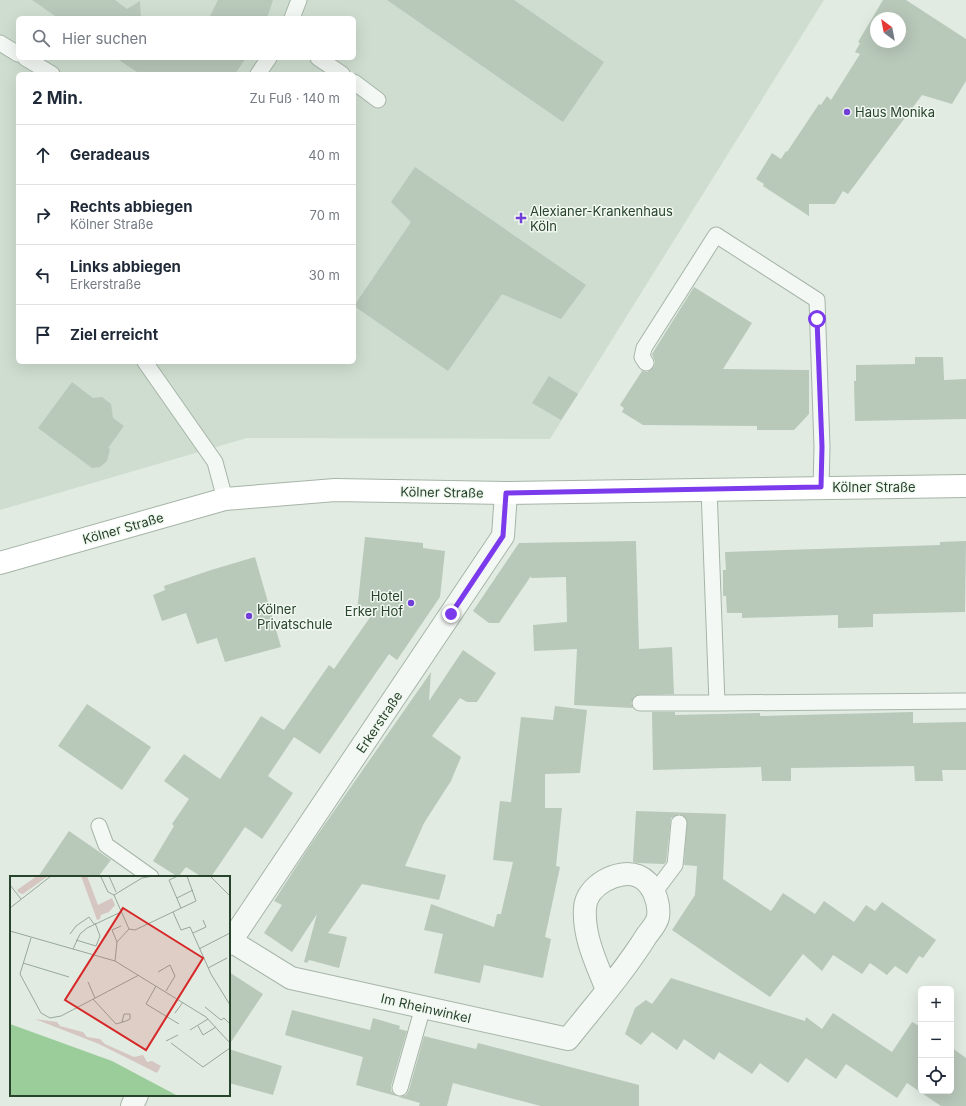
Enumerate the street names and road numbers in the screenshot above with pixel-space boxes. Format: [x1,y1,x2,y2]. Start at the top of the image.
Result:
street label: Kölner Straße [832,479,916,495]
street label: Kölner Straße [400,483,484,501]
street label: Kölner Straße [81,509,165,547]
street label: Erkerstraße [352,688,406,756]
street label: Im Rheinwinkel [379,990,473,1026]

